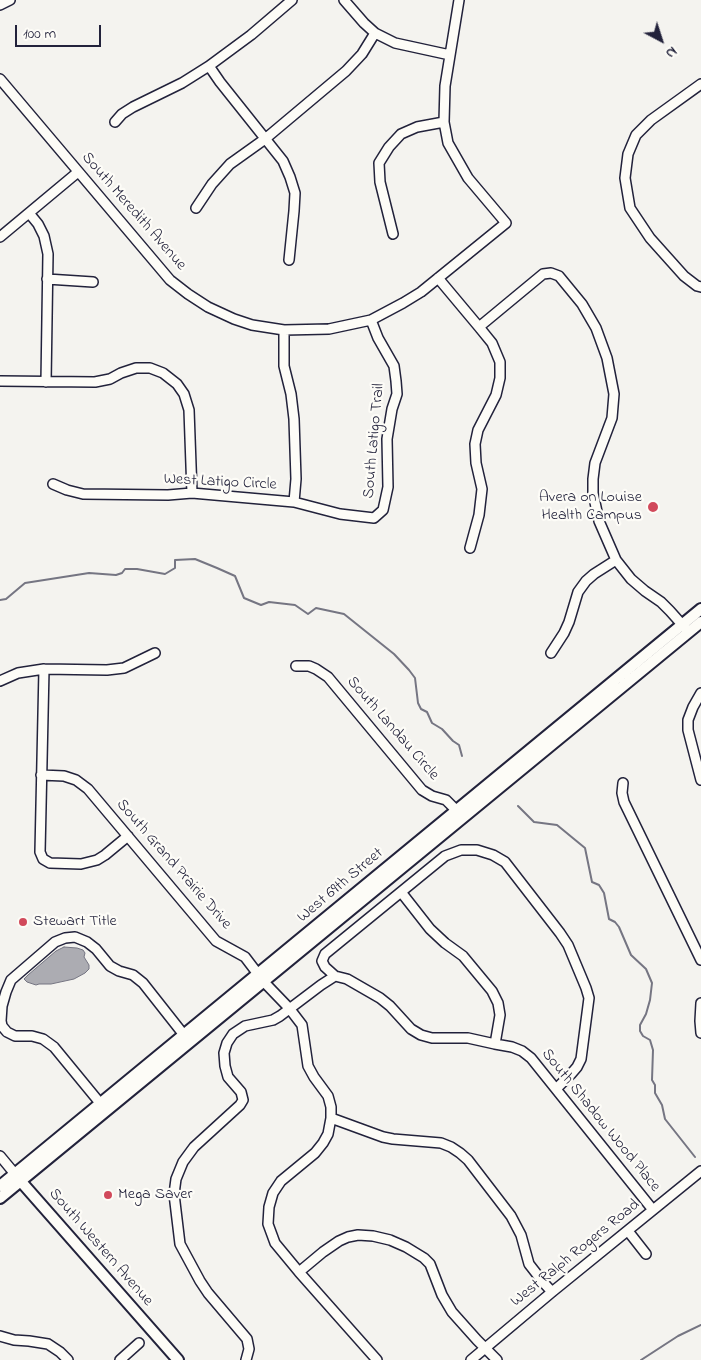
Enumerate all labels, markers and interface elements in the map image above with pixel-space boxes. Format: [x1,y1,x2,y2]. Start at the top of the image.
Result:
scale bar [18,15,104,47]
north arrow [636,15,686,65]
text: 100 m [23,23,56,45]
text: N [661,41,681,63]
street label: South Meredith Avenue [76,149,190,275]
street label: South Latigo Trail [360,383,390,499]
street label: West Latigo Circle [163,470,277,496]
place label: Avera on Louise Health Campus [539,488,642,526]
marker: Avera on Louise Health Campus [646,500,660,514]
street label: South Landau Circle [342,673,442,785]
street label: South Grand Prairie Drive [111,796,235,934]
street label: West 69th Street [294,845,388,927]
place label: Stewart Title [33,912,117,932]
marker: Stewart Title [17,916,29,928]
street label: South Shadow Wood Place [536,1045,664,1197]
street label: South Western Avenue [44,1185,156,1311]
place label: Mega Saver [118,1185,192,1205]
marker: Mega Saver [102,1189,114,1201]
street label: West Ralph Rogers Road [508,1196,644,1312]

